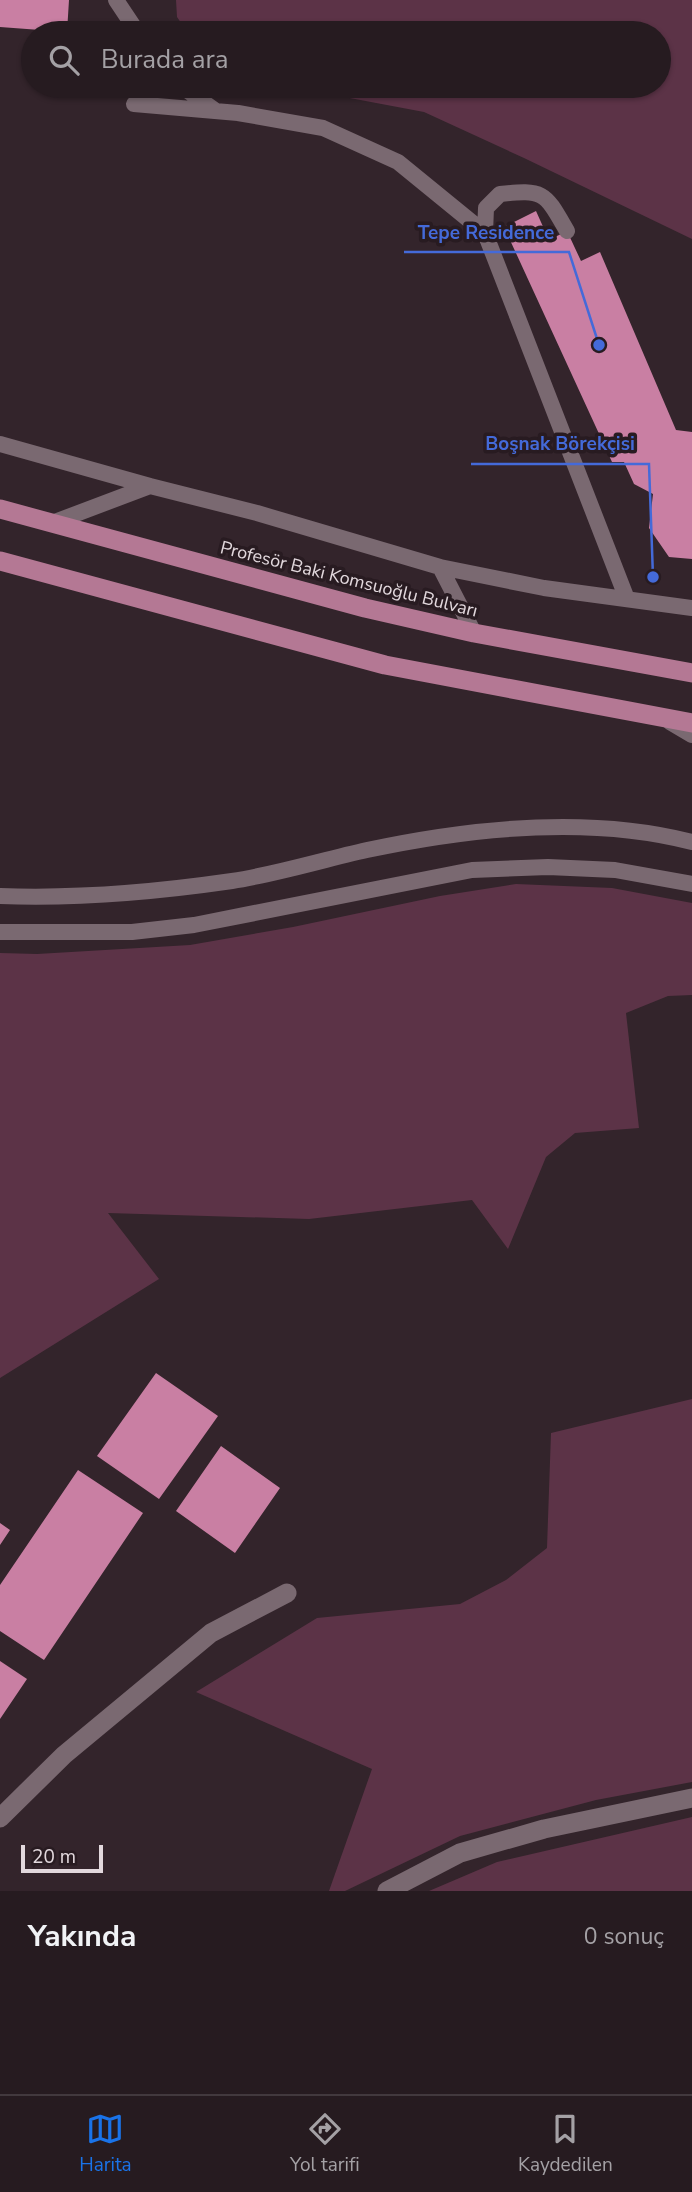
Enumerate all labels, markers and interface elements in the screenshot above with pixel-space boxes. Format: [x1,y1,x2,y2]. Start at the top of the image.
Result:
search box [21,21,671,98]
icon: search [45,41,83,79]
text: Burada ara [101,42,228,77]
callout: Tepe Residence [404,212,569,252]
text: Tepe Residence [418,220,554,246]
callout: Boşnak Börekçisi [471,424,649,464]
text: Boşnak Börekçisi [485,431,635,457]
street label: Profesör Baki Komsuoğlu Bulvarı [218,535,480,623]
scale bar [21,1842,103,1874]
text: 20 m [32,1844,76,1870]
text: Yakında [28,1916,136,1957]
text: 0 sonuç [584,1921,664,1952]
tab: Harita [79,2110,132,2178]
tab: Yol tarifi [290,2110,360,2178]
tab: Kaydedilen [518,2110,613,2178]

